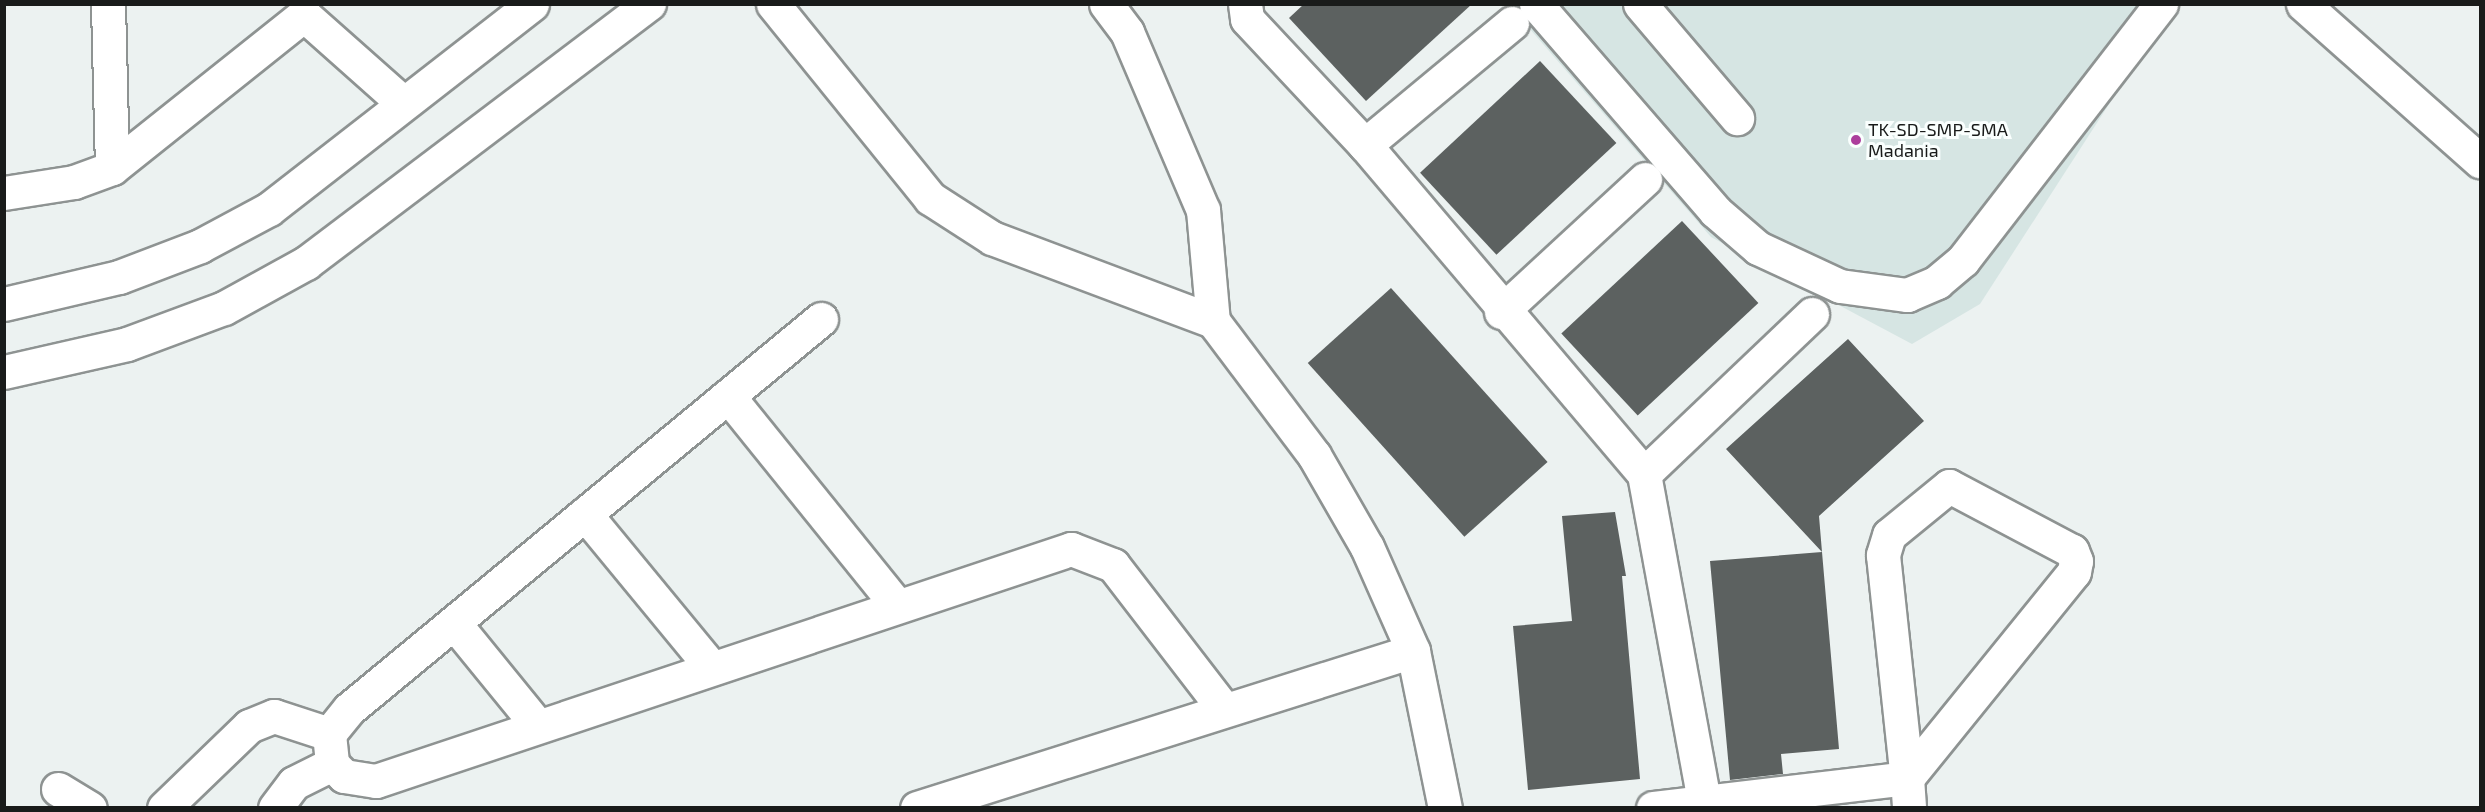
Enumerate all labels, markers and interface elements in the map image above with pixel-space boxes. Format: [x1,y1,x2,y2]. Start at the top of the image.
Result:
place label: TK-SD-SMP-SMA Madania [1868,119,2008,162]
marker: TK-SD-SMP-SMA Madania [1849,133,1863,147]

